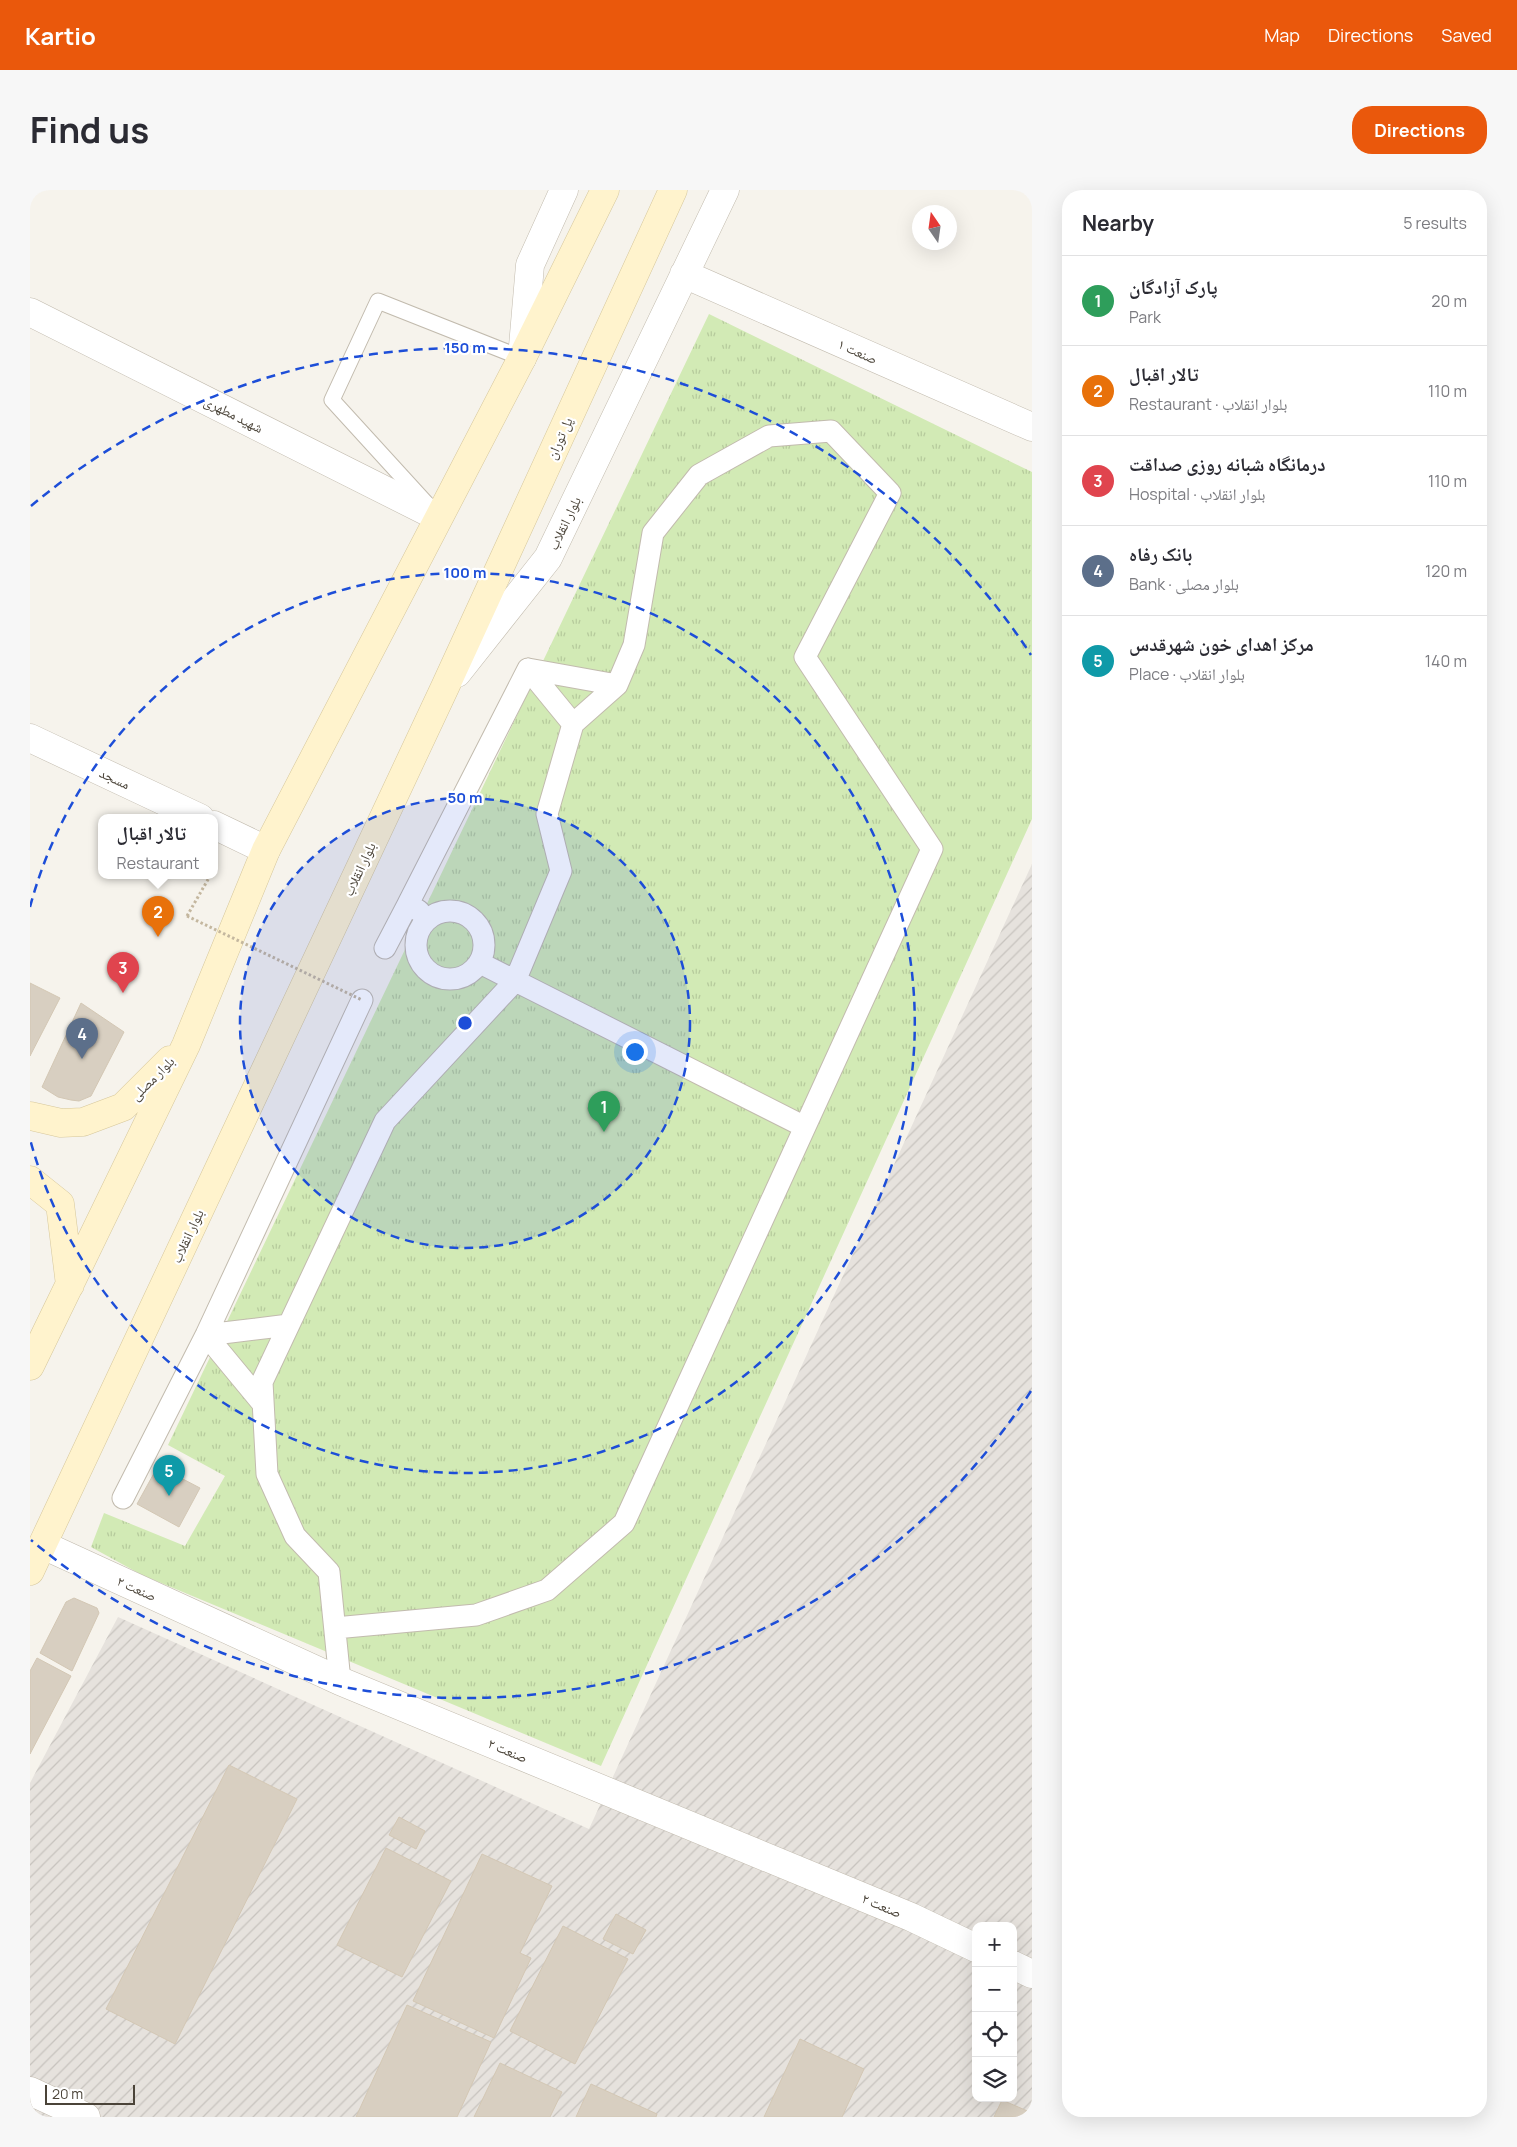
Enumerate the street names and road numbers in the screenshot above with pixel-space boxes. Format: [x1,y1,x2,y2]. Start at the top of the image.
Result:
street label: صنعت ۱ [835,334,881,368]
street label: شهید مطهری [201,391,267,437]
street label: پل توران [541,414,577,462]
street label: بلوار انقلاب [543,493,585,553]
street label: مسجد [97,763,133,793]
street label: بلوار انقلاب [338,839,380,899]
street label: بلوار مصلی [126,1051,179,1104]
street label: بلوار انقلاب [166,1206,208,1266]
street label: صنعت ۲ [114,1571,160,1605]
street label: صنعت ۲ [485,1733,531,1767]
street label: صنعت ۲ [859,1888,905,1922]

